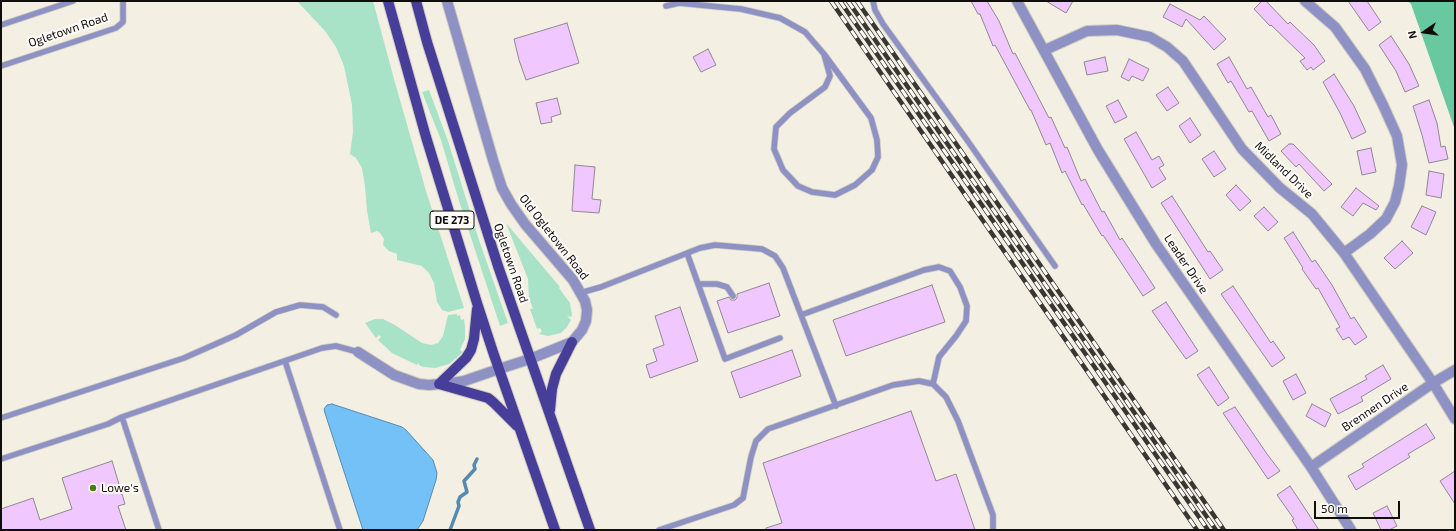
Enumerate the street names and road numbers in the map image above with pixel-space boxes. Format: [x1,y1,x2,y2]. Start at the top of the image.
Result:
street label: Ogletown Road [26,10,110,50]
street label: Midland Drive [1252,139,1316,201]
street label: Old Ogletown Road [516,191,592,283]
road number: DE 273 [430,211,474,229]
street label: Ogletown Road [491,221,531,305]
street label: Leader Drive [1161,232,1211,296]
street label: Brennen Drive [1339,379,1411,435]

